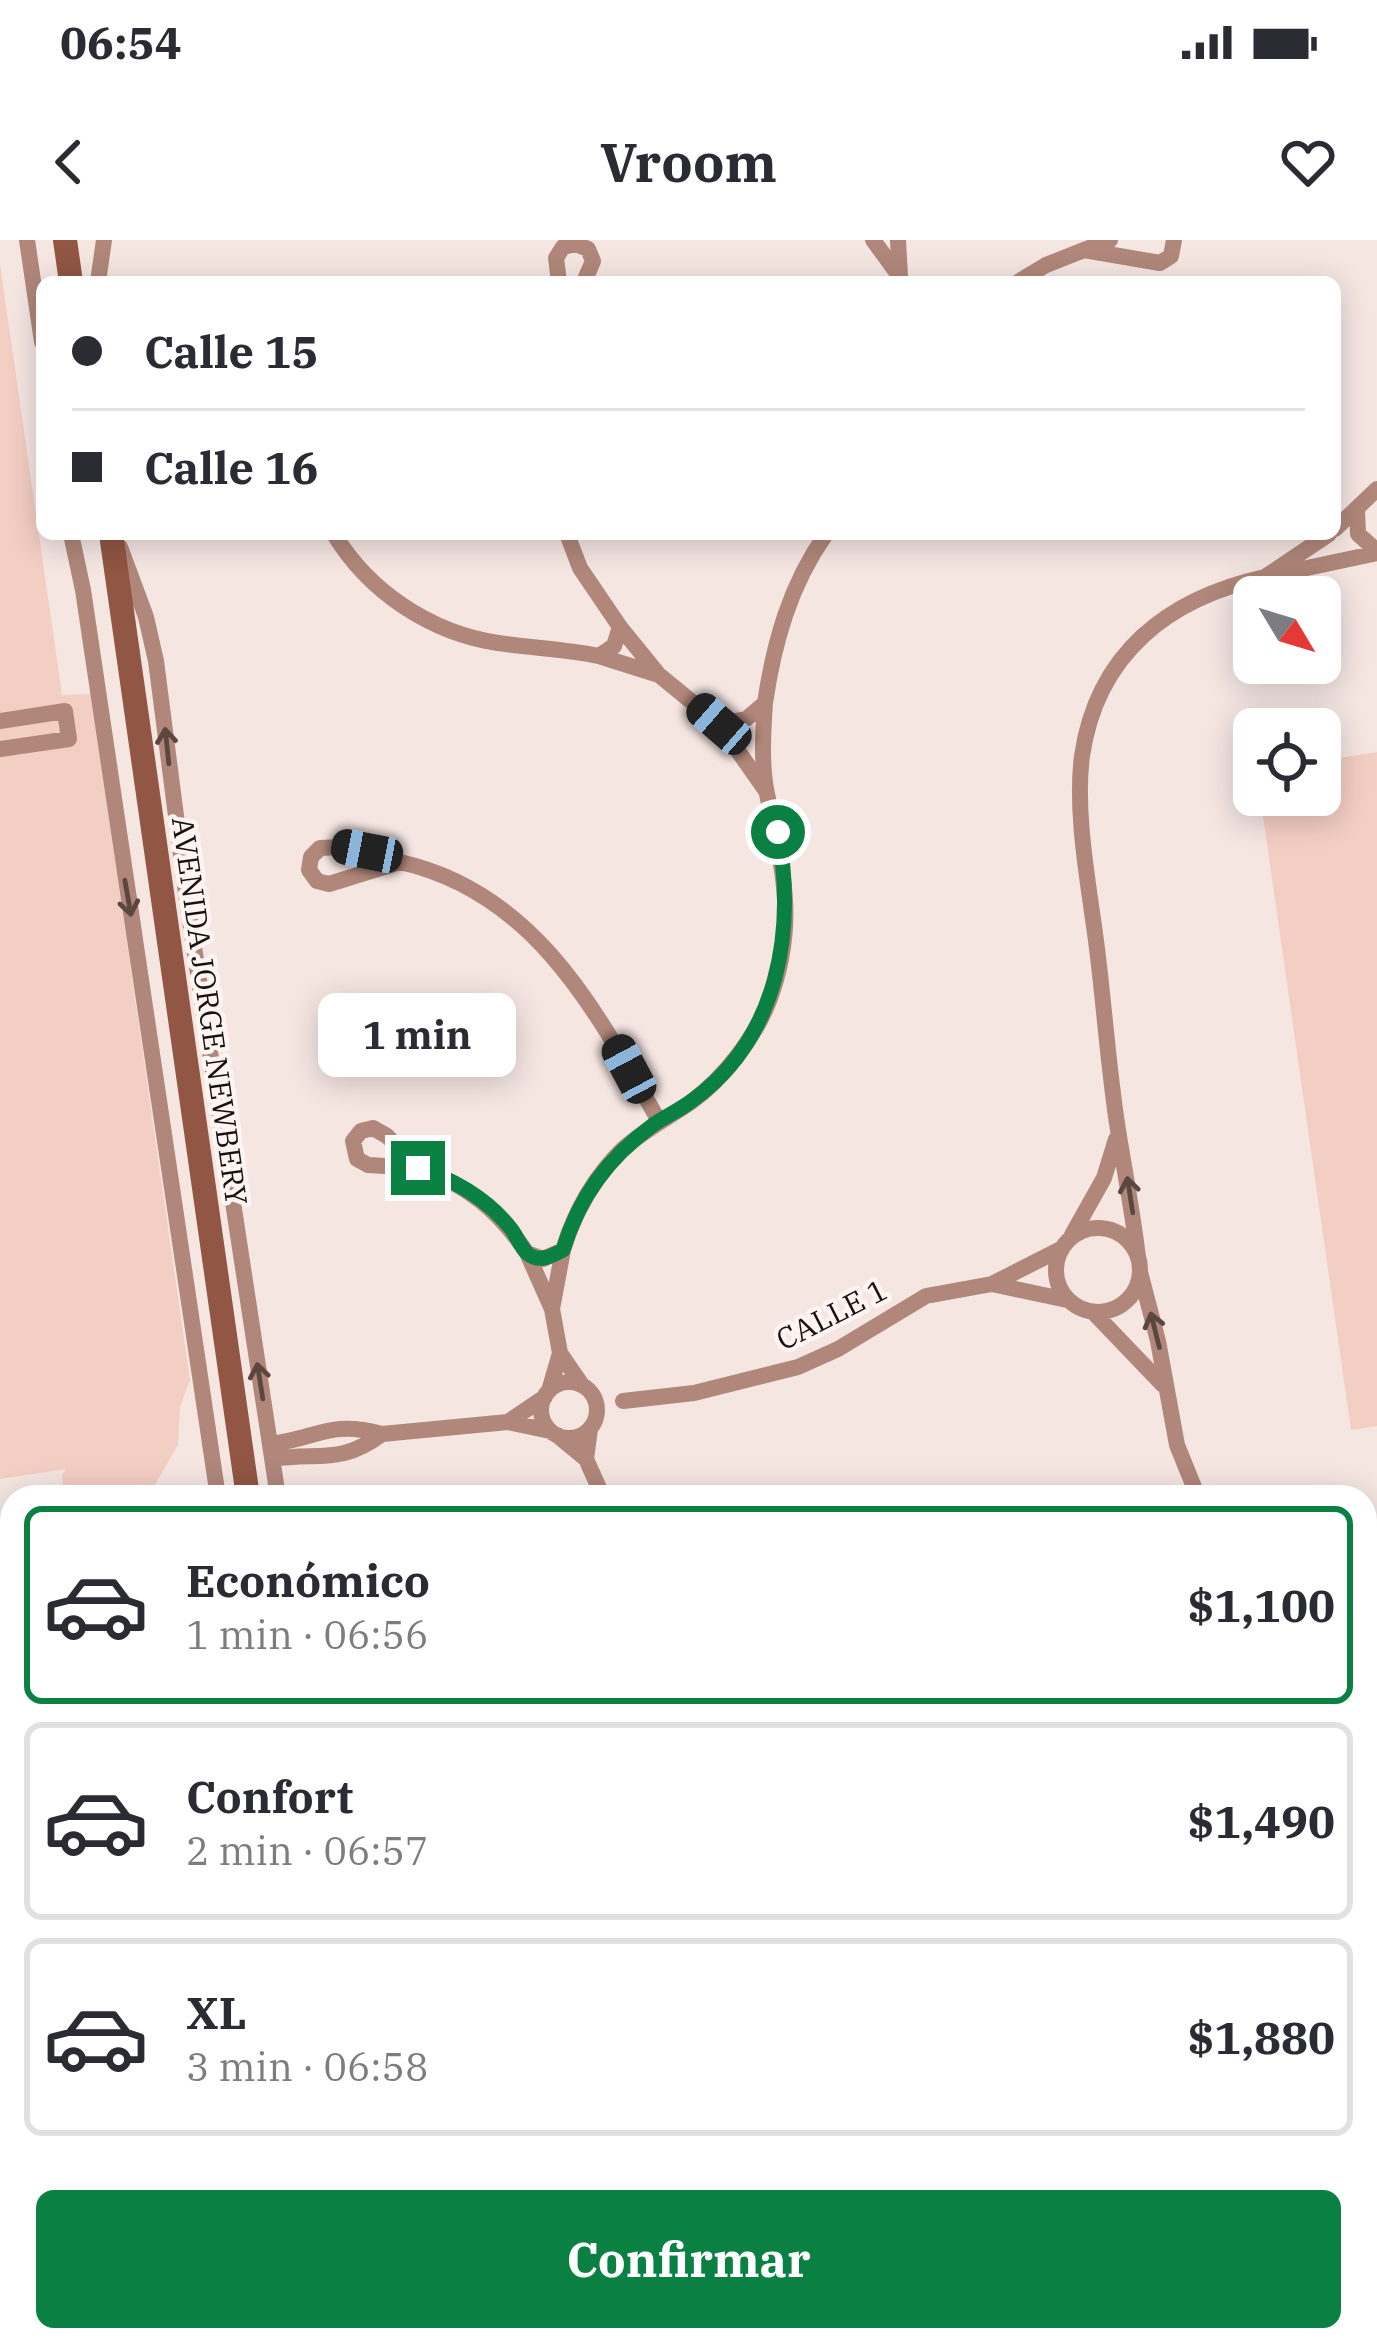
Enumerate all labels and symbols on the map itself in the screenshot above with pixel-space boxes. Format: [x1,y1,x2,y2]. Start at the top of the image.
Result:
north arrow [1233,576,1341,684]
car [680,687,758,761]
one-way arrow [155,727,178,766]
route start [751,805,805,859]
street label: AVENIDA JORGE NEWBERY [164,814,257,1208]
car [328,826,406,876]
one-way arrow [118,878,141,917]
callout: 1 min [319,994,517,1078]
car [596,1029,662,1109]
route end [391,1141,445,1195]
one-way arrow [1117,1176,1140,1215]
street label: CALLE 1 [769,1269,893,1358]
one-way arrow [1143,1311,1165,1349]
one-way arrow [248,1363,271,1402]

